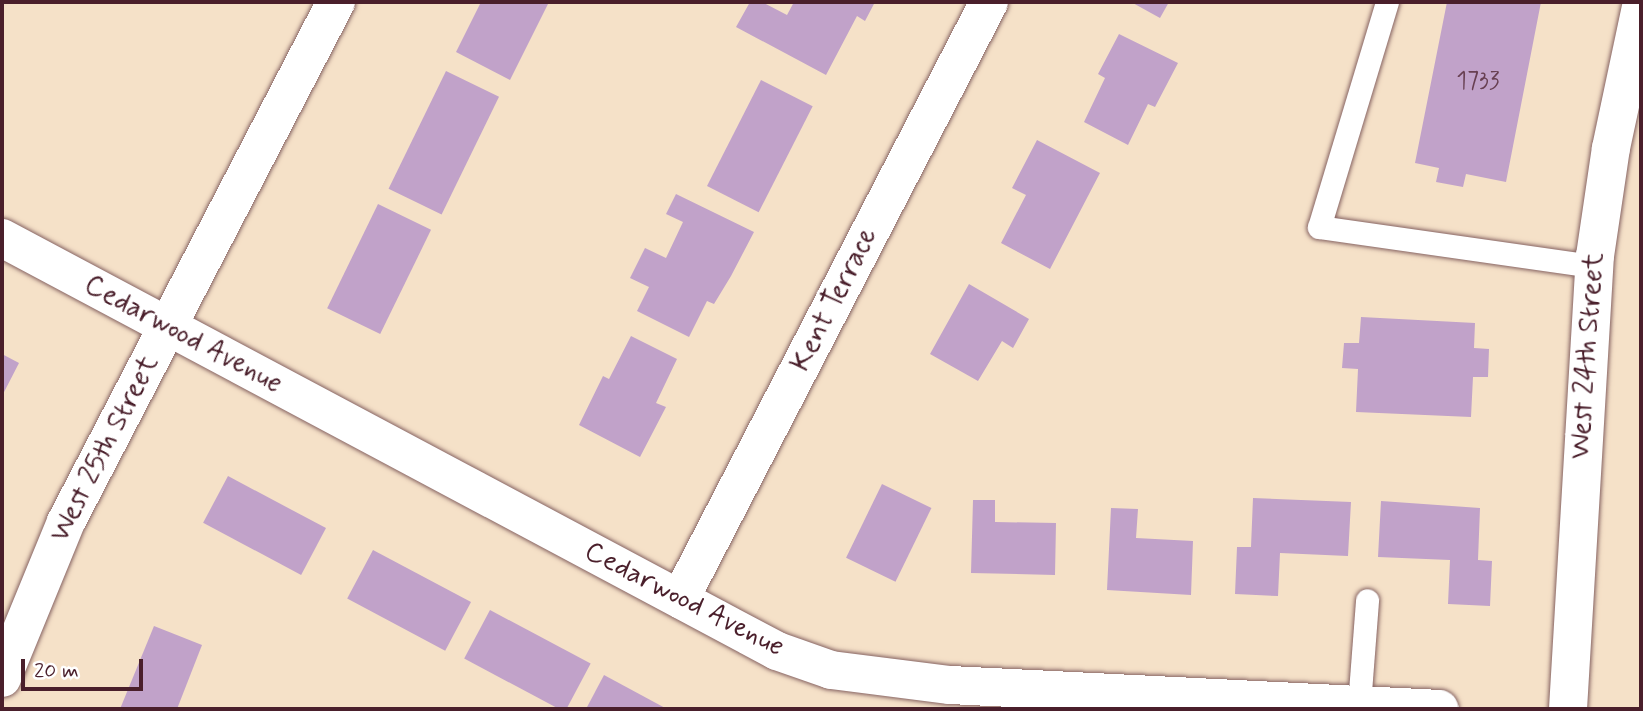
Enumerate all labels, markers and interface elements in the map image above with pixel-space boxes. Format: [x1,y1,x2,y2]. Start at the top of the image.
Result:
house number: 1733 [1456,68,1500,96]
street label: Kent Terrace [784,223,886,377]
street label: West 24th Street [1564,252,1612,460]
street label: Cedarwood Avenue [76,267,290,403]
street label: West 25th Street [44,350,166,548]
street label: Cedarwood Avenue [576,534,792,666]
scale bar [24,644,147,688]
text: 20 m [34,657,79,685]

